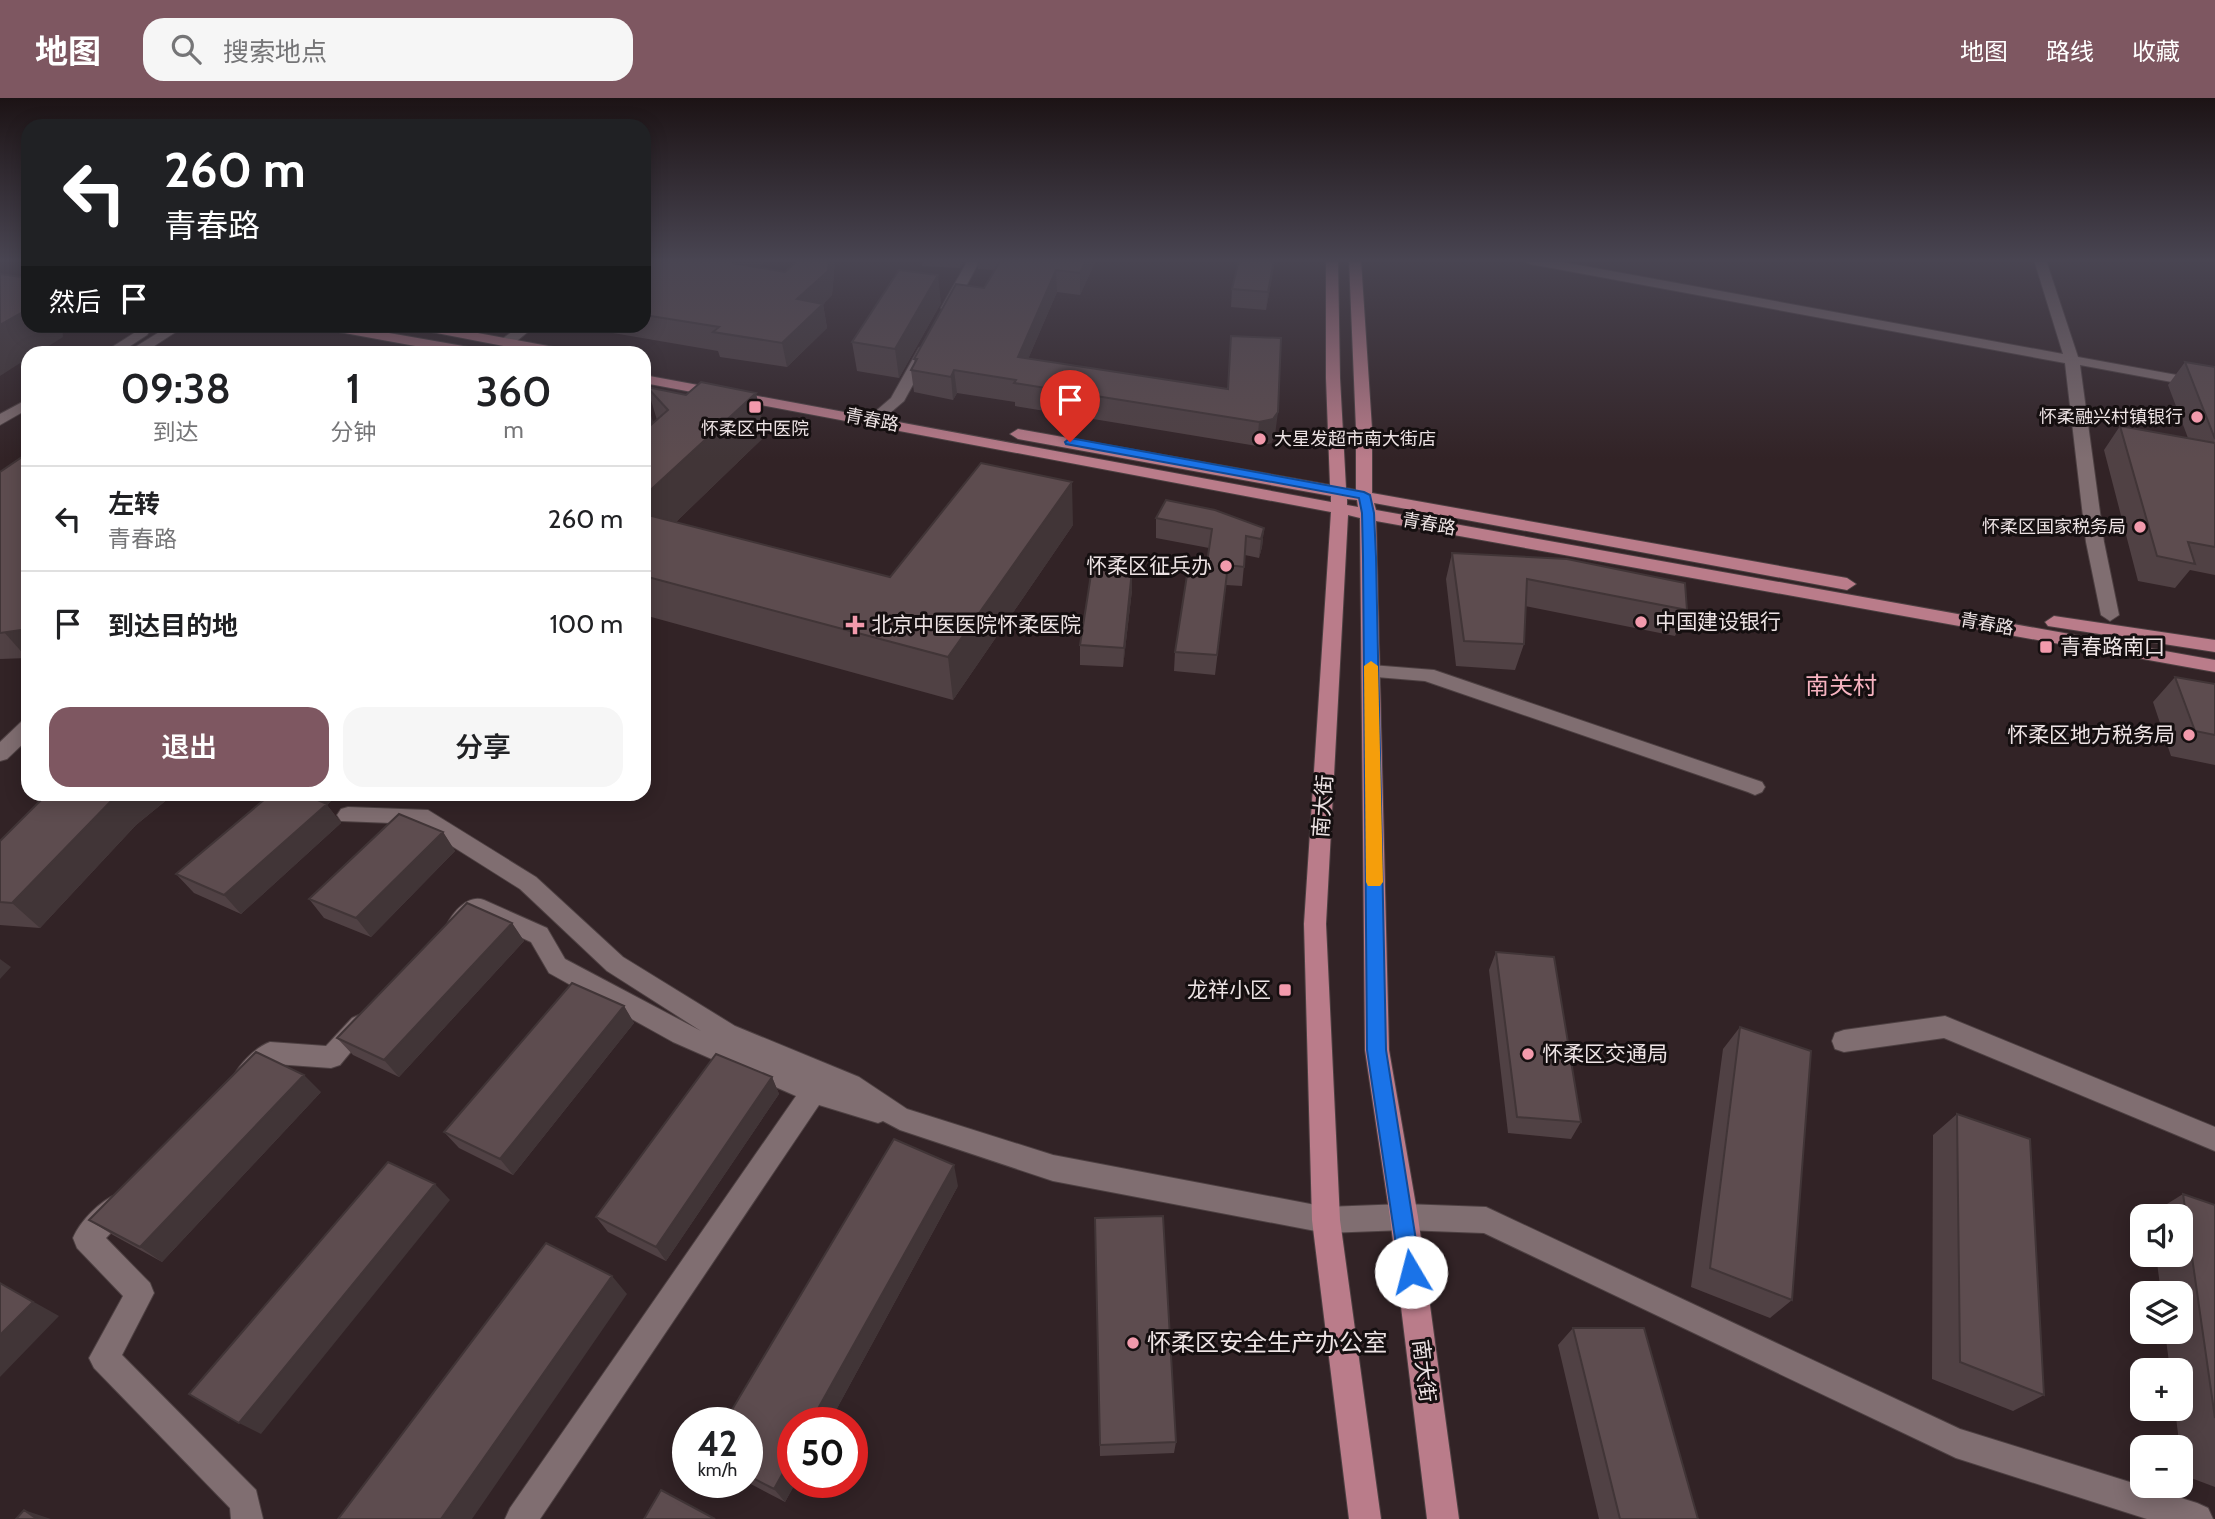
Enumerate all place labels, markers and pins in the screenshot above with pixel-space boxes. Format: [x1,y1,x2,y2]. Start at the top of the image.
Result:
pin [1040,370,1100,442]
marker: 怀柔区中医院 [747,399,763,415]
place label: 怀柔融兴村镇银行 [2039,406,2183,428]
marker: 怀柔融兴村镇银行 [2189,409,2205,425]
place label: 怀柔区中医院 [701,418,809,440]
place label: 大星发超市南大街店 [1274,428,1436,450]
marker: 大星发超市南大街店 [1252,431,1268,447]
place label: 怀柔区国家税务局 [1982,516,2126,538]
marker: 怀柔区国家税务局 [2132,519,2148,535]
place label: 怀柔区征兵办 [1086,553,1212,578]
marker: 怀柔区征兵办 [1218,558,1234,574]
place label: 中国建设银行 [1655,609,1781,634]
place label: 北京中医医院怀柔医院 [871,612,1081,637]
marker: 中国建设银行 [1633,614,1649,630]
marker: 北京中医医院怀柔医院 [845,615,865,635]
place label: 青春路南口 [2060,634,2165,659]
marker: 青春路南口 [2038,639,2054,655]
place label: 怀柔区地方税务局 [2007,722,2175,747]
marker: 怀柔区地方税务局 [2181,727,2197,743]
place label: 龙祥小区 [1187,977,1271,1002]
marker: 龙祥小区 [1277,982,1293,998]
place label: 怀柔区交通局 [1542,1041,1668,1066]
marker: 怀柔区交通局 [1520,1046,1536,1062]
place label: 怀柔区安全生产办公室 [1147,1328,1387,1357]
marker: 怀柔区安全生产办公室 [1125,1335,1141,1351]

